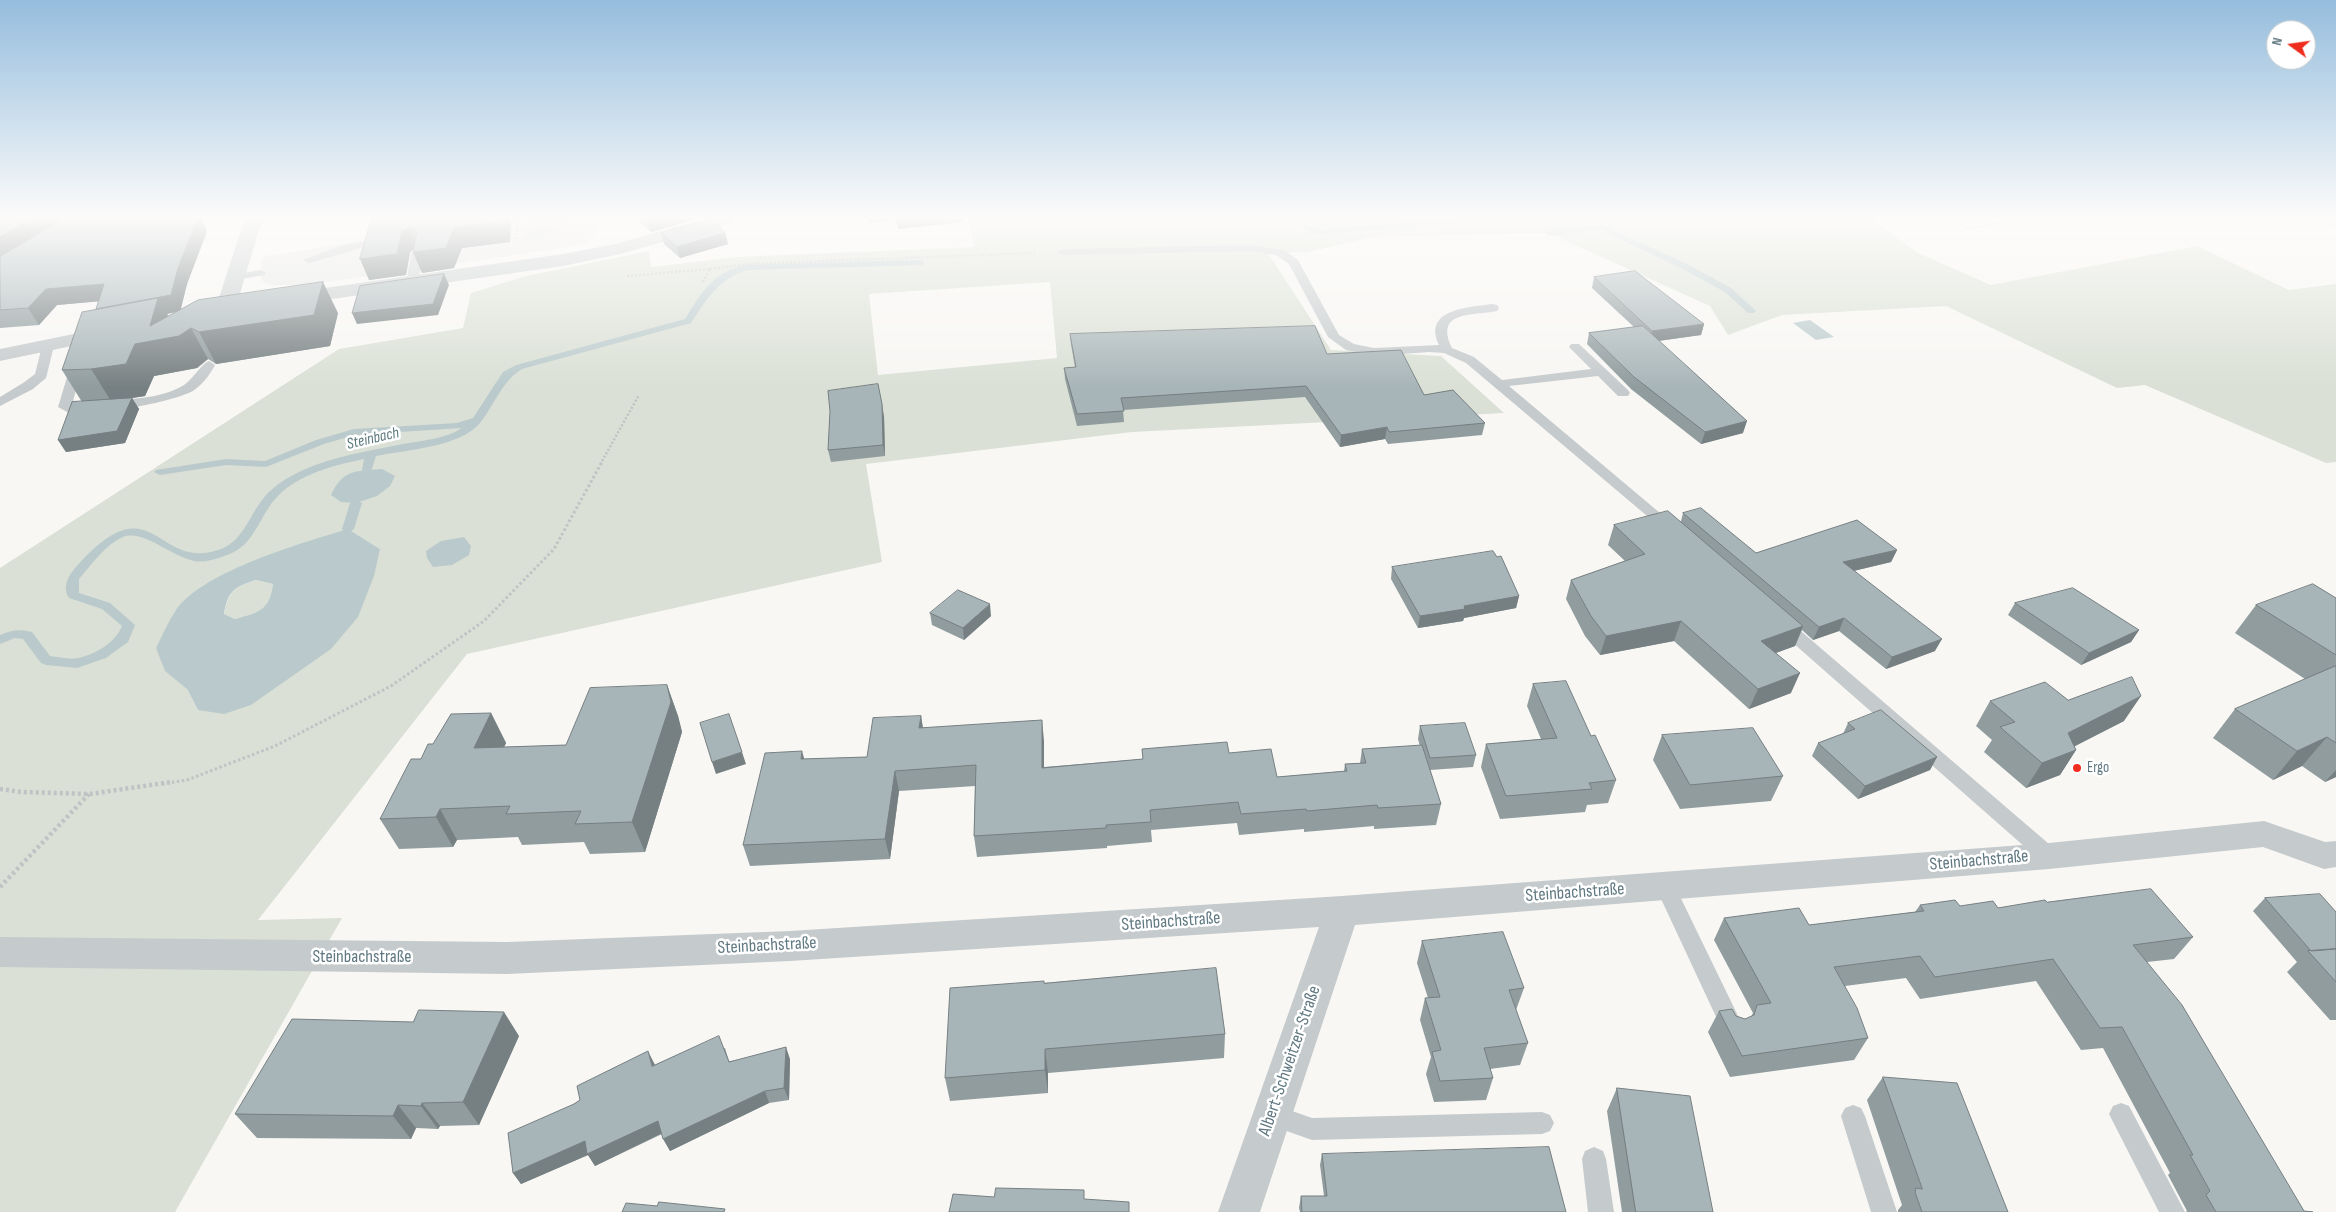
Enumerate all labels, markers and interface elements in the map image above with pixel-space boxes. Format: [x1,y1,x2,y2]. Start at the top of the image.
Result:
north arrow [2266,20,2316,70]
text: N [2268,36,2286,47]
water label: Steinbach [345,424,401,454]
place label: Ergo [2087,759,2109,777]
marker: Ergo [2071,762,2083,774]
street label: Steinbachstraße [1929,846,2029,876]
street label: Steinbachstraße [1525,879,1625,907]
street label: Steinbachstraße [1121,908,1221,936]
street label: Steinbachstraße [717,933,817,959]
street label: Steinbachstraße [312,946,412,968]
street label: Albert-Schweitzer-Straße [1254,983,1326,1139]

